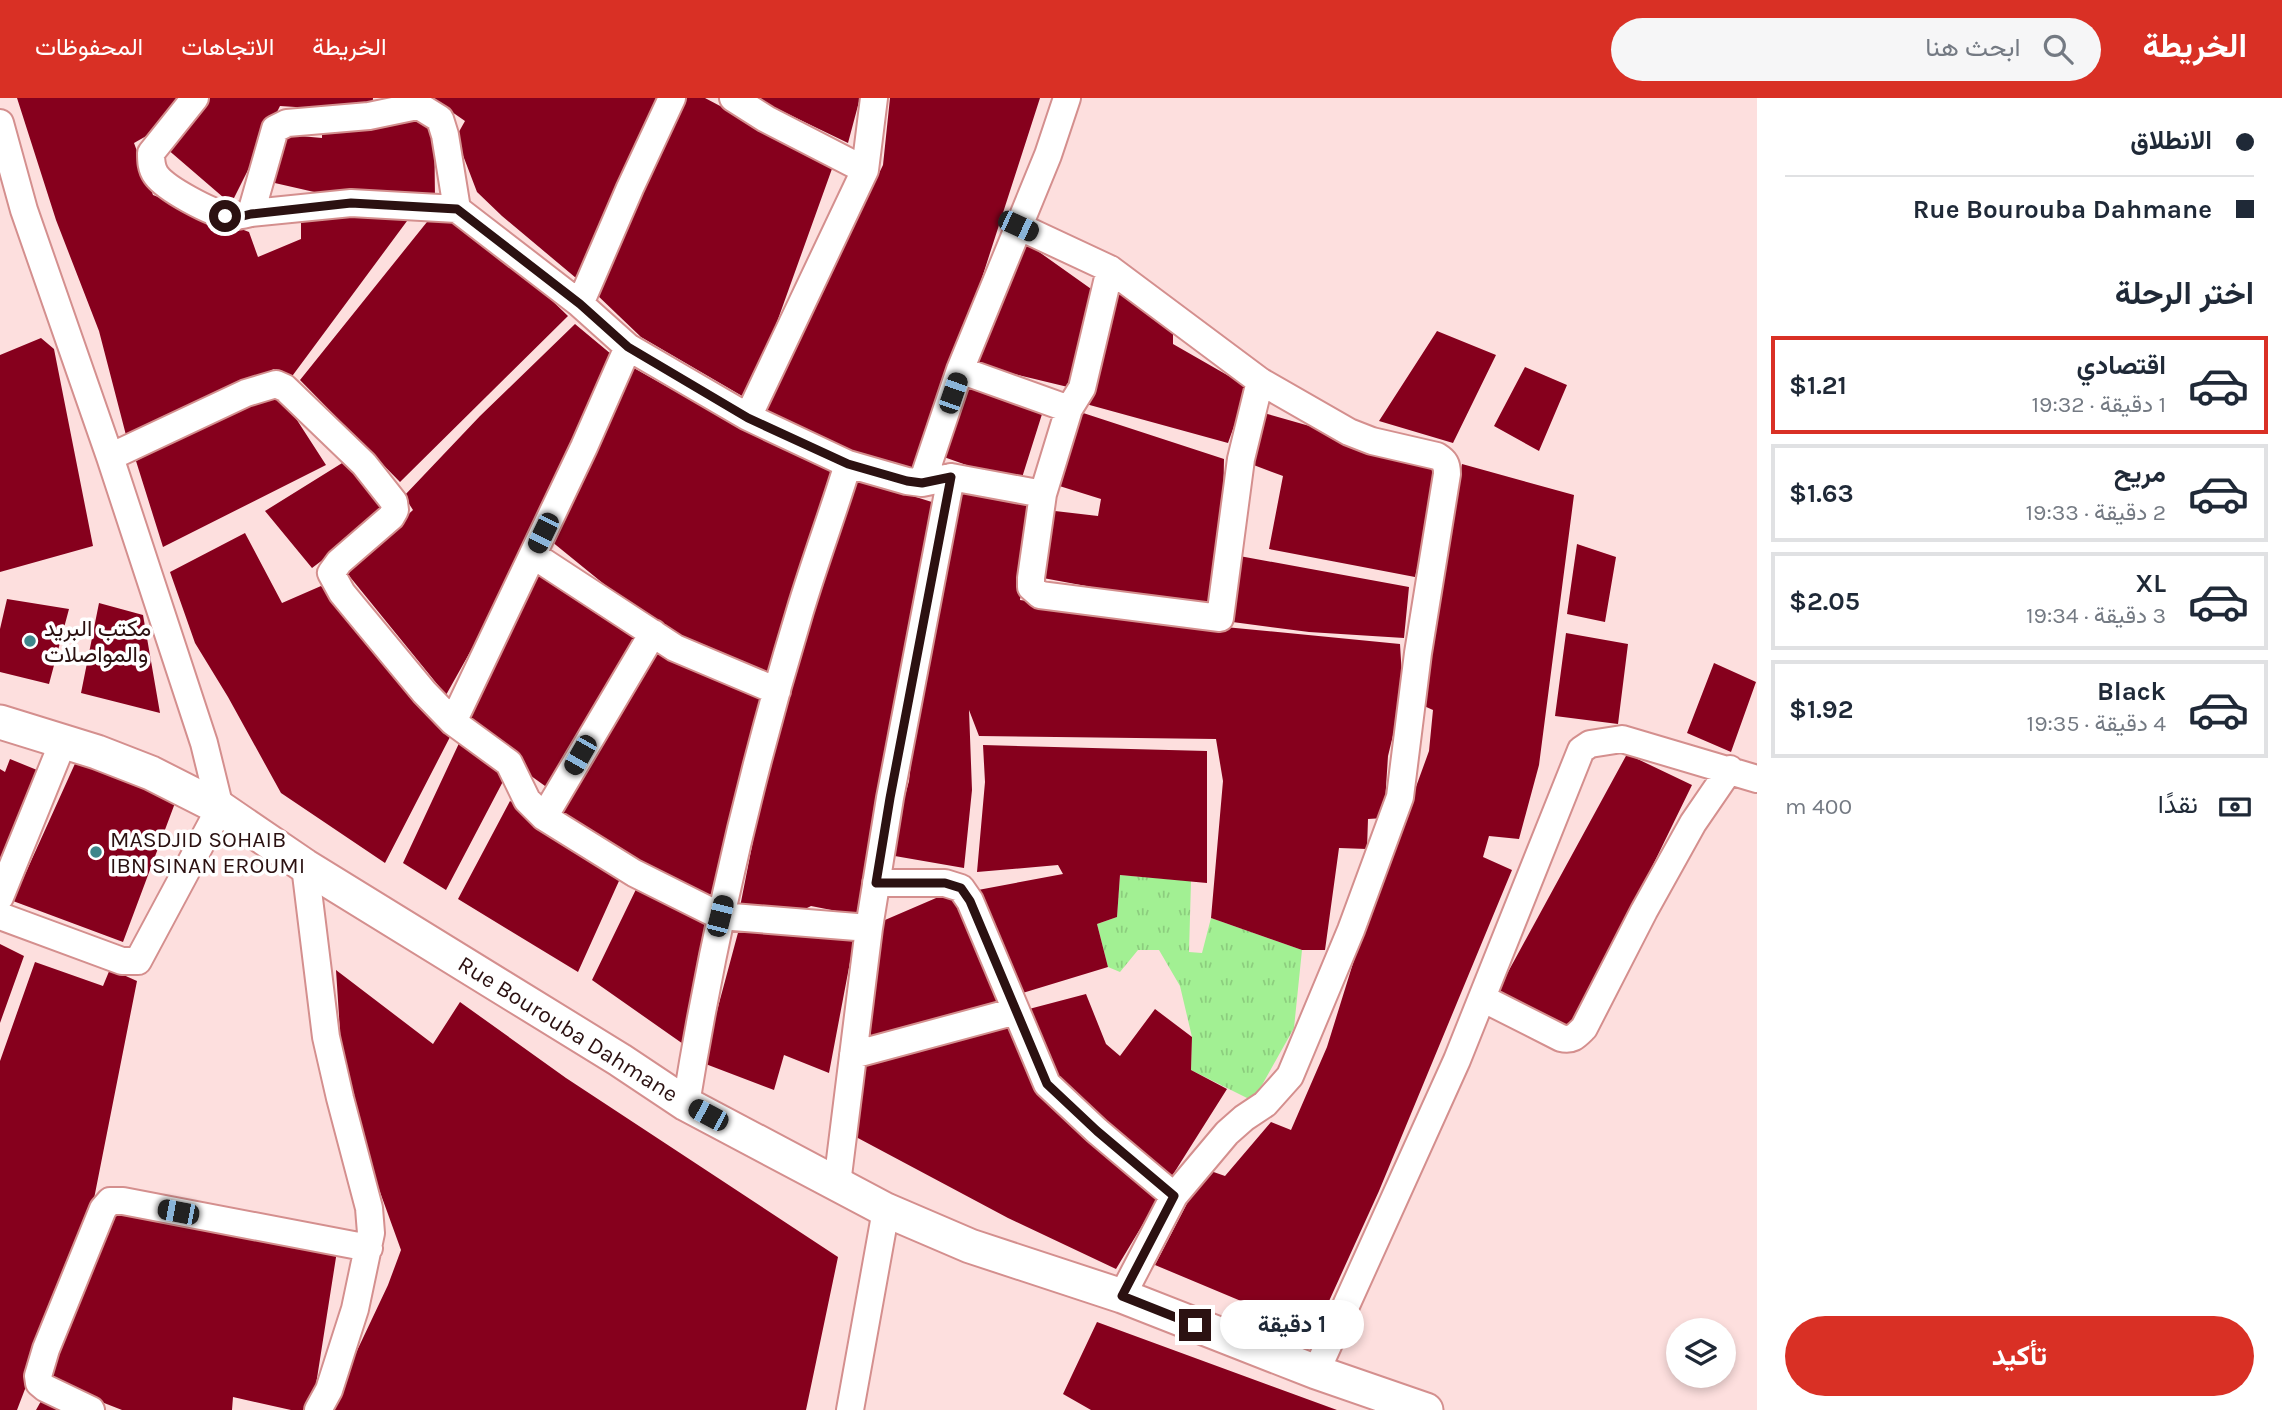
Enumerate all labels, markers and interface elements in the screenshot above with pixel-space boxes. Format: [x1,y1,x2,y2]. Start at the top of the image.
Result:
search box [1611,18,2101,81]
text: الخريطة [2143,27,2247,65]
icon: search [2039,30,2077,68]
text: ابحث هنا [1925,32,2021,63]
text: المحفوظات [35,33,143,61]
text: الاتجاهات [181,33,274,61]
text: الخريطة [312,33,387,61]
text: الانطلاق [2130,125,2212,156]
text: Rue Bourouba Dahmane [1913,194,2212,225]
route start [209,200,241,232]
car [995,208,1042,244]
text: اختر الرحلة [2115,275,2254,312]
text: اقتصادي [2077,350,2166,381]
icon: car [2187,354,2250,417]
car [937,370,970,416]
text: $1.21 [1789,370,1847,401]
text: 1 دقيقة · 19:32 [2032,391,2166,418]
text: مريح [2114,458,2166,489]
icon: car [2187,462,2250,525]
text: $1.63 [1789,478,1854,509]
text: 2 دقيقة · 19:33 [2026,499,2166,526]
car [525,510,562,556]
text: XL [2135,568,2166,599]
icon: car [2187,570,2250,633]
text: $2.05 [1789,586,1860,617]
text: 3 دقيقة · 19:34 [2026,602,2166,629]
place label: مكتب البريد والمواصلات [44,615,151,669]
marker: مكتب البريد والمواصلات [22,633,38,649]
text: Black [2097,676,2166,707]
icon: car [2187,678,2250,741]
text: $1.92 [1789,694,1853,725]
text: 4 دقيقة · 19:35 [2027,710,2166,737]
car [561,732,600,778]
icon: cash [2216,788,2254,826]
text: نقدًا [2158,789,2198,820]
text: 400 m [1785,793,1852,820]
place label: MASDJID SOHAIB IBN SINAN EROUMI [110,826,305,879]
marker: MASDJID SOHAIB IBN SINAN EROUMI [88,844,104,860]
car [705,893,736,939]
street label: Rue Bourouba Dahmane [453,950,683,1108]
car [685,1096,732,1134]
car [156,1198,201,1226]
callout: 1 دقيقة [1220,1300,1363,1350]
route end [1179,1309,1211,1341]
text: 1 دقيقة [1258,1311,1326,1338]
button: تأكيد [1785,1316,2254,1396]
map controls [1666,1318,1736,1388]
button: layers [1666,1318,1736,1388]

